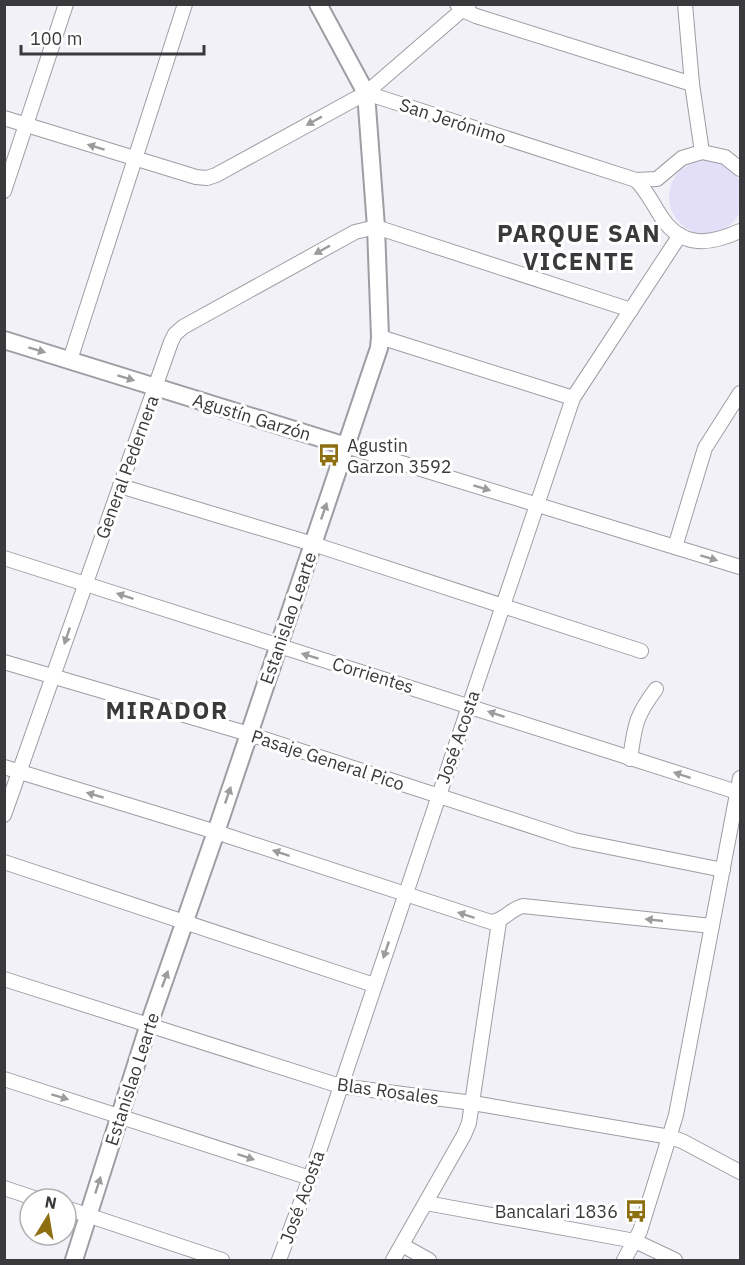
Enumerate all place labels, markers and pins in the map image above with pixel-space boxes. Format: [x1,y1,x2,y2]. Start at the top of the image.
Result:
place label: Agustin Garzon 3592 [347,434,452,478]
bus stop icon: Agustin Garzon 3592 [316,442,342,468]
bus stop icon: Bancalari 1836 [623,1198,649,1224]
place label: Bancalari 1836 [495,1200,618,1223]

